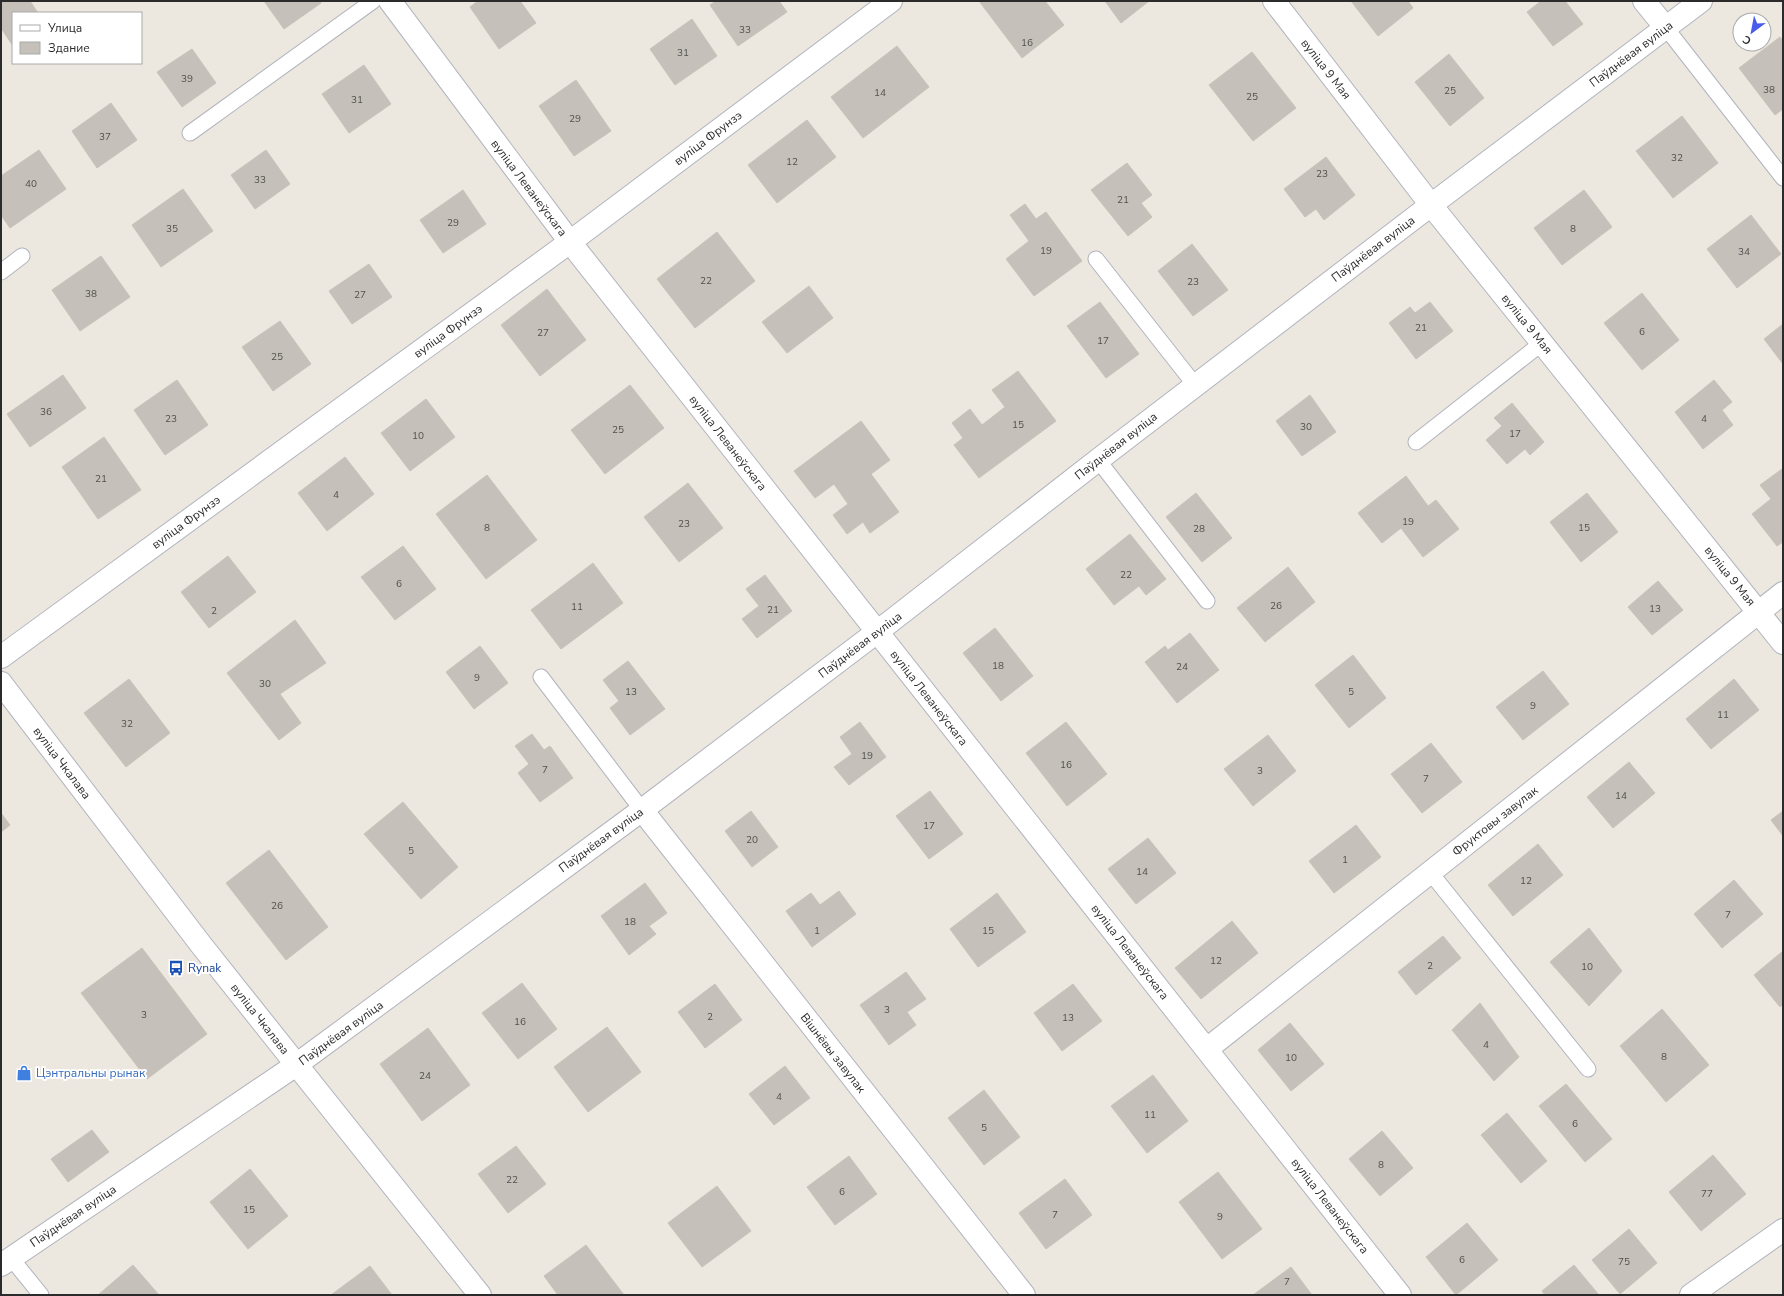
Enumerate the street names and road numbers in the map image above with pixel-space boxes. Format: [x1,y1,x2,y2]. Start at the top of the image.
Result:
street label: Паўднёвая вуліца [1586,17,1676,91]
street label: вуліца 9 Мая [1297,36,1355,102]
street label: вуліца Фрунзэ [671,107,745,169]
street label: вуліца Леванеўскага [487,136,571,240]
street label: Паўднёвая вуліца [1328,212,1418,286]
street label: вуліца 9 Мая [1498,291,1556,357]
street label: вуліца Фрунзэ [410,301,486,361]
street label: вуліца Леванеўскага [686,392,770,494]
street label: Паўднёвая вуліца [1071,409,1161,483]
street label: вуліца Фрунзэ [148,492,224,552]
street label: вуліца 9 Мая [1701,543,1759,609]
street label: Паўднёвая вуліца [815,608,905,682]
street label: вуліца Леванеўскага [887,647,971,749]
street label: вуліца Чкалава [30,724,94,802]
street label: Фруктовы завулак [1449,782,1542,860]
street label: Паўднёвая вуліца [555,804,647,876]
street label: вуліца Леванеўскага [1088,901,1172,1003]
street label: вуліца Чкалава [227,980,293,1058]
street label: Паўднёвая вуліца [295,997,387,1069]
street label: Вішнёвы завулак [797,1010,870,1097]
street label: вуліца Леванеўскага [1288,1155,1372,1257]
street label: Паўднёвая вуліца [27,1181,119,1251]

